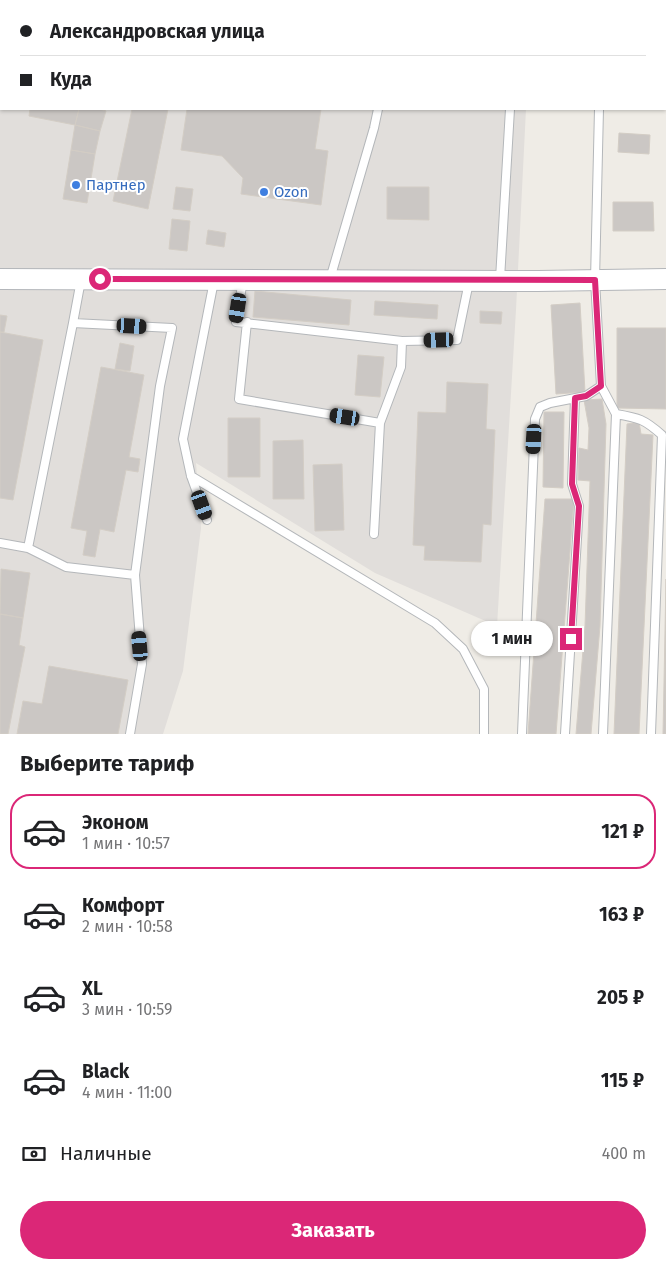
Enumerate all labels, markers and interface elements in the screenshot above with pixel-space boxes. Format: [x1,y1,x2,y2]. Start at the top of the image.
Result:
text: Александровская улица [50,20,265,43]
text: Куда [50,68,92,91]
place label: Партнер [86,176,146,194]
marker: Партнер [70,179,82,191]
place label: Ozon [274,183,308,201]
marker: Ozon [258,186,270,198]
route start [89,268,111,290]
car [228,292,247,324]
car [116,318,147,334]
car [423,332,454,348]
car [329,407,360,427]
car [525,424,542,454]
car [189,488,214,522]
callout: 1 мин [471,622,554,656]
route end [560,628,582,650]
text: 1 мин [492,629,532,648]
car [131,630,148,662]
text: Выберите тариф [20,750,195,777]
icon: car [22,809,67,854]
text: Эконом [82,811,149,834]
text: 121 ₽ [601,820,644,843]
text: 1 мин · 10:57 [82,834,170,853]
icon: car [22,892,67,937]
text: Комфорт [82,894,164,917]
text: 163 ₽ [599,903,644,926]
text: 2 мин · 10:58 [82,917,173,936]
icon: car [22,975,67,1020]
text: XL [82,977,103,1000]
text: 205 ₽ [597,986,644,1009]
text: 3 мин · 10:59 [82,1000,172,1019]
icon: car [22,1058,67,1103]
text: Black [82,1060,129,1083]
text: 115 ₽ [601,1069,644,1092]
text: 4 мин · 11:00 [82,1083,172,1102]
icon: cash [20,1140,48,1168]
text: Наличные [60,1142,152,1165]
text: 400 m [602,1144,646,1163]
button: Заказать [20,1201,646,1259]

